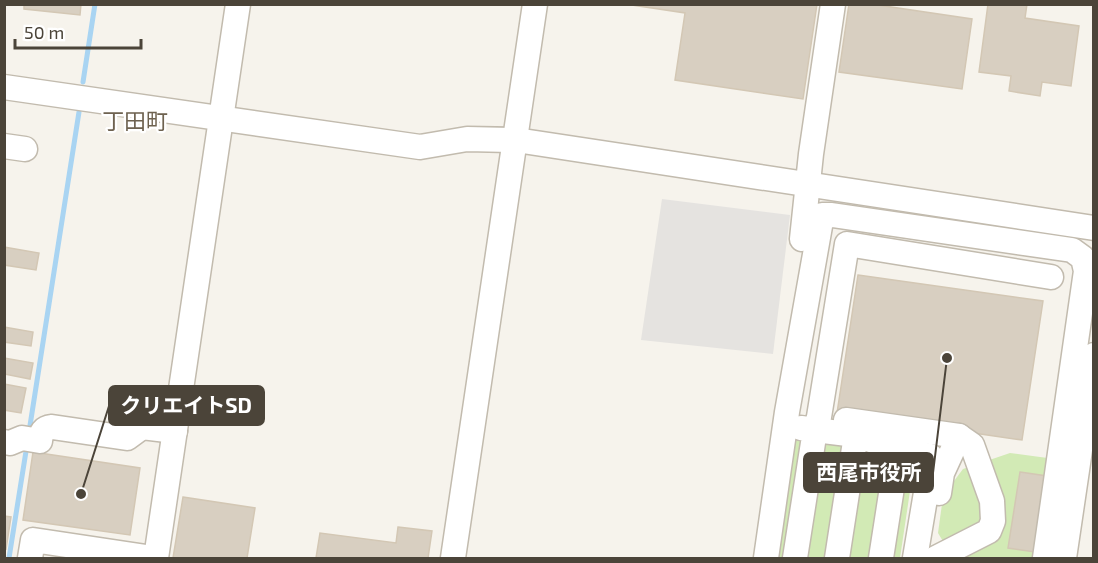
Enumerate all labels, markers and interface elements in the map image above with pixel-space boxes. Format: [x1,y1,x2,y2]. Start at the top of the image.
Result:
scale bar [15,12,141,50]
text: 50 m [24,21,64,43]
district label: 丁田町 [102,107,168,133]
callout: クリエイトSD [109,386,264,425]
text: クリエイトSD [120,392,252,417]
callout: 西尾市役所 [804,453,933,492]
text: 西尾市役所 [817,459,922,484]

